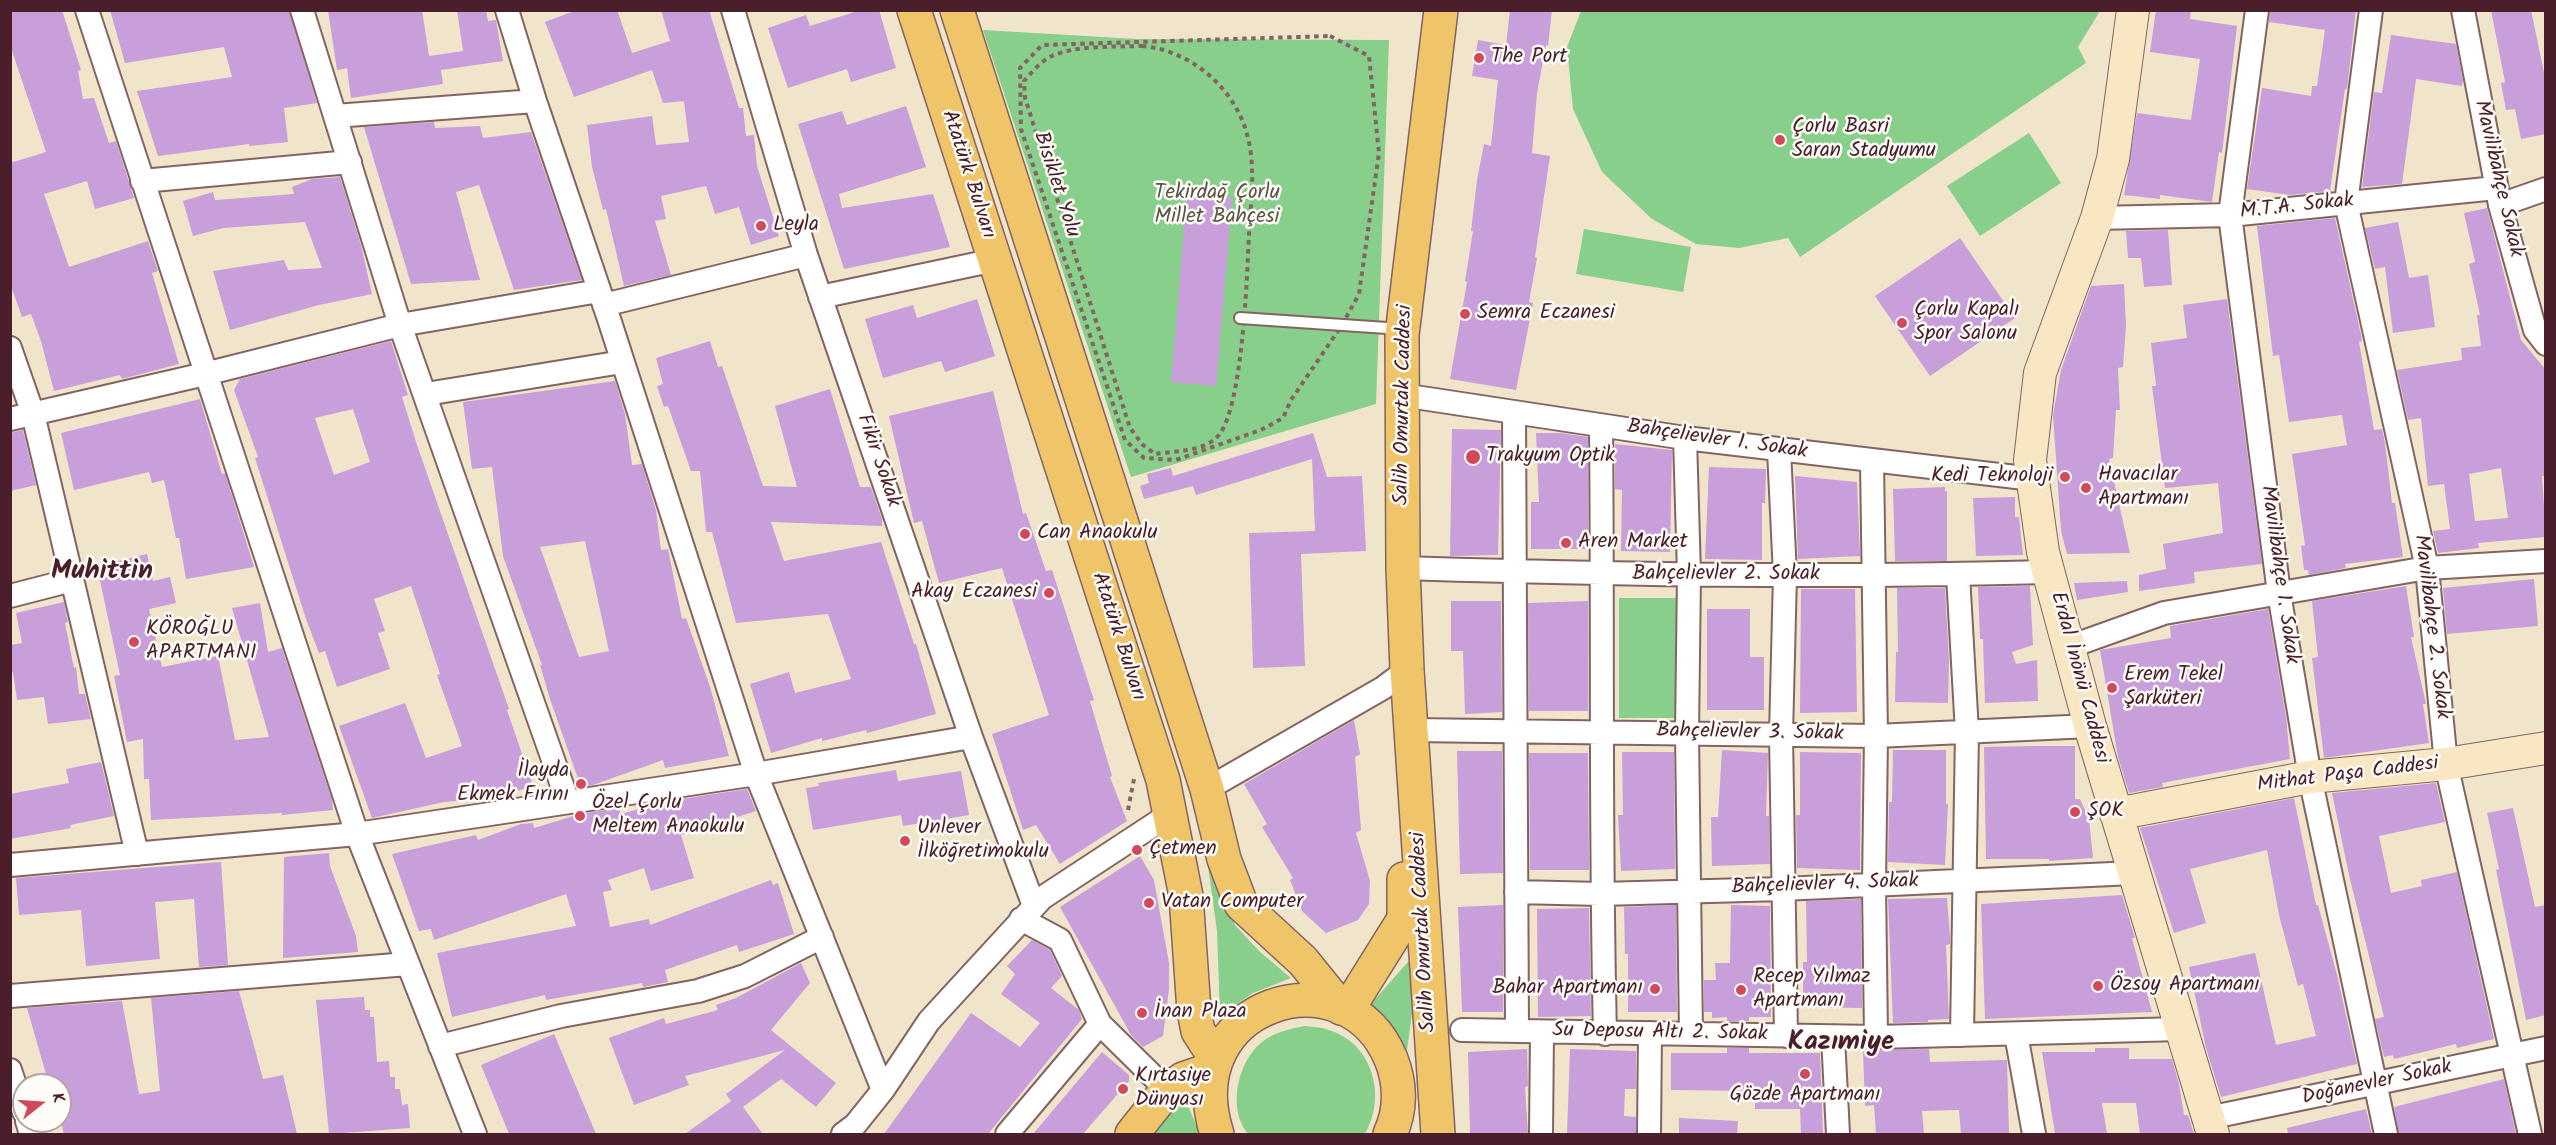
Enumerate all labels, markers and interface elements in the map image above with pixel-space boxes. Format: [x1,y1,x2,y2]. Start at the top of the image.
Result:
place label: The Port [1491,45,1567,71]
marker: The Port [1472,51,1486,65]
street label: Mavilibahçe Sokak [2467,98,2527,260]
street label: Atatürk Bulvarı [934,107,1000,243]
place label: Çorlu Basri Saran Stadyumu [1792,115,1936,165]
street label: Bisiklet Yolu [1026,129,1084,241]
marker: Çorlu Basri Saran Stadyumu [1773,133,1787,147]
park label: Tekirdağ Çorlu Millet Bahçesi [1154,181,1280,231]
street label: M.T.A. Sokak [2239,190,2355,226]
place label: Leyla [773,213,819,239]
marker: Leyla [754,219,768,233]
place label: Çorlu Kapalı Spor Salonu [1914,298,2020,348]
place label: Semra Eczanesi [1477,301,1615,327]
street label: Salih Omurtak Caddesi [1391,305,1419,505]
marker: Semra Eczanesi [1458,307,1472,321]
marker: Çorlu Kapalı Spor Salonu [1895,316,1909,330]
street label: Fikir Sokak [849,411,905,511]
street label: Bahçelievler 1. Sokak [1625,416,1809,466]
place label: Trakyum Optik [1486,444,1615,470]
marker: Trakyum Optik [1464,448,1482,466]
place label: Havacılar Apartmanı [2098,463,2189,513]
place label: Kedi Teknoloji [1931,464,2053,490]
marker: Kedi Teknoloji [2058,470,2072,484]
marker: Havacılar Apartmanı [2079,481,2093,495]
street label: Mavilibahçe 1. Sokak [2253,484,2303,666]
place label: Can Anaokulu [1037,521,1158,547]
marker: Can Anaokulu [1018,527,1032,541]
place label: Aren Market [1578,530,1688,556]
street label: Mavilibahçe 2. Sokak [2406,533,2454,721]
marker: Aren Market [1559,536,1573,550]
district label: Muhittin [51,557,153,589]
street label: Bahçelievler 2. Sokak [1632,562,1820,588]
street label: Atatürk Bulvarı [1084,569,1150,705]
place label: Akay Eczanesi [911,580,1037,606]
marker: Akay Eczanesi [1042,586,1056,600]
street label: Erdal İnönü Caddesi [2043,589,2113,767]
place label: KÖROĞLU APARTMANI [146,617,257,667]
marker: KÖROĞLU APARTMANI [127,635,141,649]
place label: Erem Tekel Şarküteri [2124,663,2223,713]
marker: Erem Tekel Şarküteri [2105,681,2119,695]
street label: Bahçelievler 3. Sokak [1656,720,1844,748]
street label: Mithat Paşa Caddesi [2256,752,2440,800]
place label: İlayda Ekmek Fırını [457,759,569,809]
marker: İlayda Ekmek Fırını [574,777,588,791]
place label: Özel Çorlu Meltem Anaokulu [592,791,744,841]
place label: ŞOK [2087,799,2124,825]
marker: ŞOK [2068,805,2082,819]
marker: Özel Çorlu Meltem Anaokulu [573,809,587,823]
place label: Unlever İlköğretimokulu [917,816,1049,866]
street label: Salih Omurtak Caddesi [1407,831,1443,1033]
marker: Unlever İlköğretimokulu [898,834,912,848]
place label: Çetmen [1149,837,1217,863]
marker: Çetmen [1130,843,1144,857]
street label: Bahçelievler 4. Sokak [1731,870,1919,902]
place label: Vatan Computer [1161,890,1303,916]
marker: Vatan Computer [1142,896,1156,910]
place label: Recep Yılmaz Apartmanı [1753,965,1870,1015]
place label: Özsoy Apartmanı [2110,973,2260,999]
place label: Bahar Apartmanı [1492,976,1643,1002]
marker: Özsoy Apartmanı [2091,979,2105,993]
marker: Bahar Apartmanı [1648,982,1662,996]
marker: Recep Yılmaz Apartmanı [1734,983,1748,997]
place label: İnan Plaza [1154,1000,1247,1026]
marker: İnan Plaza [1135,1006,1149,1020]
street label: Su Deposu Altı 2. Sokak [1552,1020,1768,1048]
district label: Kazımiye [1788,1028,1894,1060]
street label: Doğanevler Sokak [2300,1056,2454,1112]
place label: Kırtasiye Dünyası [1135,1064,1211,1114]
marker: Gözde Apartmanı [1798,1067,1812,1081]
north arrow [12,1073,72,1133]
marker: Kırtasiye Dünyası [1116,1082,1130,1096]
place label: Gözde Apartmanı [1730,1083,1880,1109]
text: K [44,1090,71,1106]

